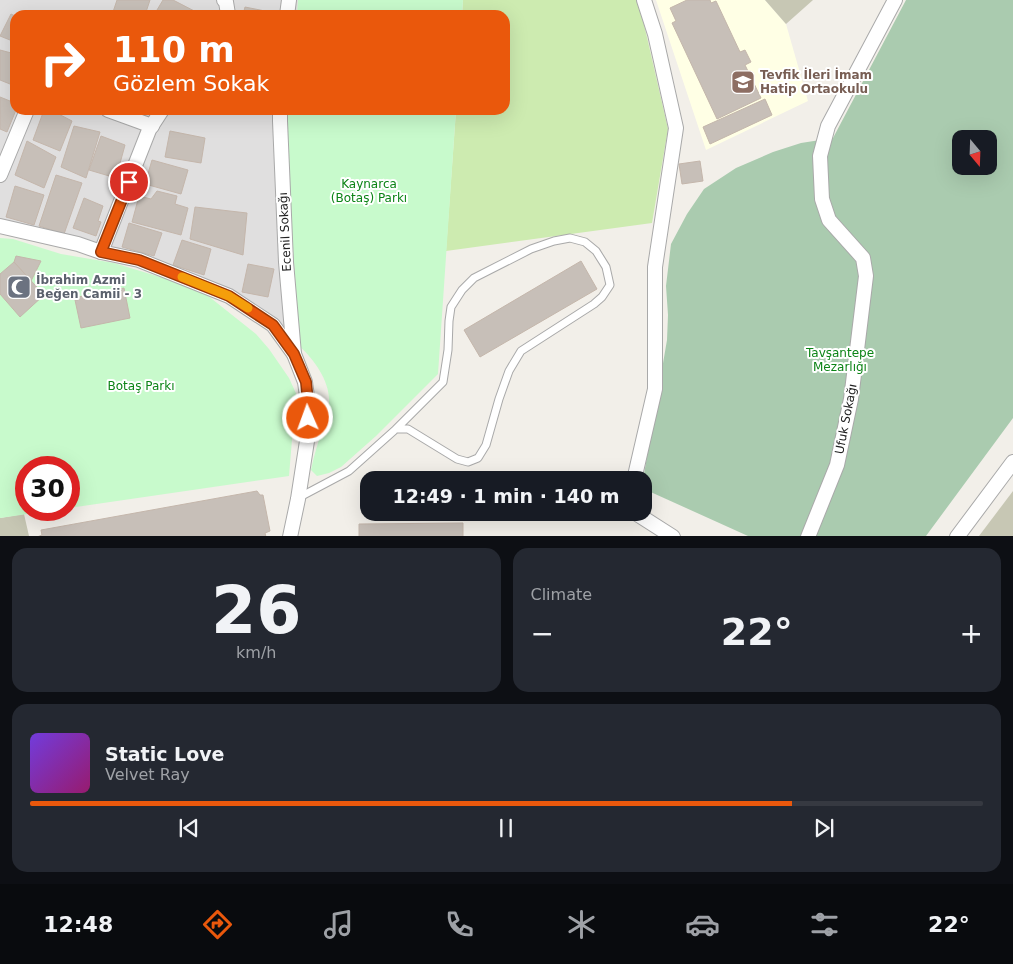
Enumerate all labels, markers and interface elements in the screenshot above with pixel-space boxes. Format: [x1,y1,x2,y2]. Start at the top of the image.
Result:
icon: right [30,30,95,95]
text: 110 m [113,30,235,70]
place label: Tevfik İleri İmam Hatip Ortaokulu [760,67,872,96]
school or university icon: Tevfik İleri İmam Hatip Ortaokulu [730,69,756,95]
text: Gözlem Sokak [113,71,269,96]
north arrow [952,130,998,175]
map controls [952,130,997,175]
pin [108,161,150,203]
icon: arrive [115,168,143,196]
park label: Kaynarca (Botaş) Parkı [331,177,407,205]
street label: Ecenil Sokağı [276,192,294,272]
place label: İbrahim Azmi Beğen Camii - 3 [36,272,142,301]
mosque icon: İbrahim Azmi Beğen Camii - 3 [6,274,32,300]
park label: Tavşantepe Mezarlığı [805,346,874,374]
park label: Botaş Parkı [108,379,174,393]
street label: Ufuk Sokağı [832,383,860,455]
position arrow [281,391,333,443]
speed limit sign: 30 [15,456,80,521]
text: 12:49 · 1 min · 140 m [392,485,620,507]
text: 26 [211,573,301,648]
text: Climate [531,585,592,604]
text: 22° [721,610,793,654]
text: − [531,617,554,650]
text: + [960,617,983,650]
text: km/h [236,643,276,662]
text: Static Love [105,743,225,765]
text: Velvet Ray [105,765,190,784]
icon: previous [175,814,203,842]
icon: pause [492,814,520,842]
icon: next [810,814,838,842]
icon: directions [200,907,235,942]
icon: music [321,907,356,942]
icon: phone [442,907,477,942]
icon: climate [564,907,599,942]
icon: car [685,907,720,942]
icon: filters [807,907,842,942]
text: 12:48 [43,912,113,937]
text: 22° [928,912,970,937]

